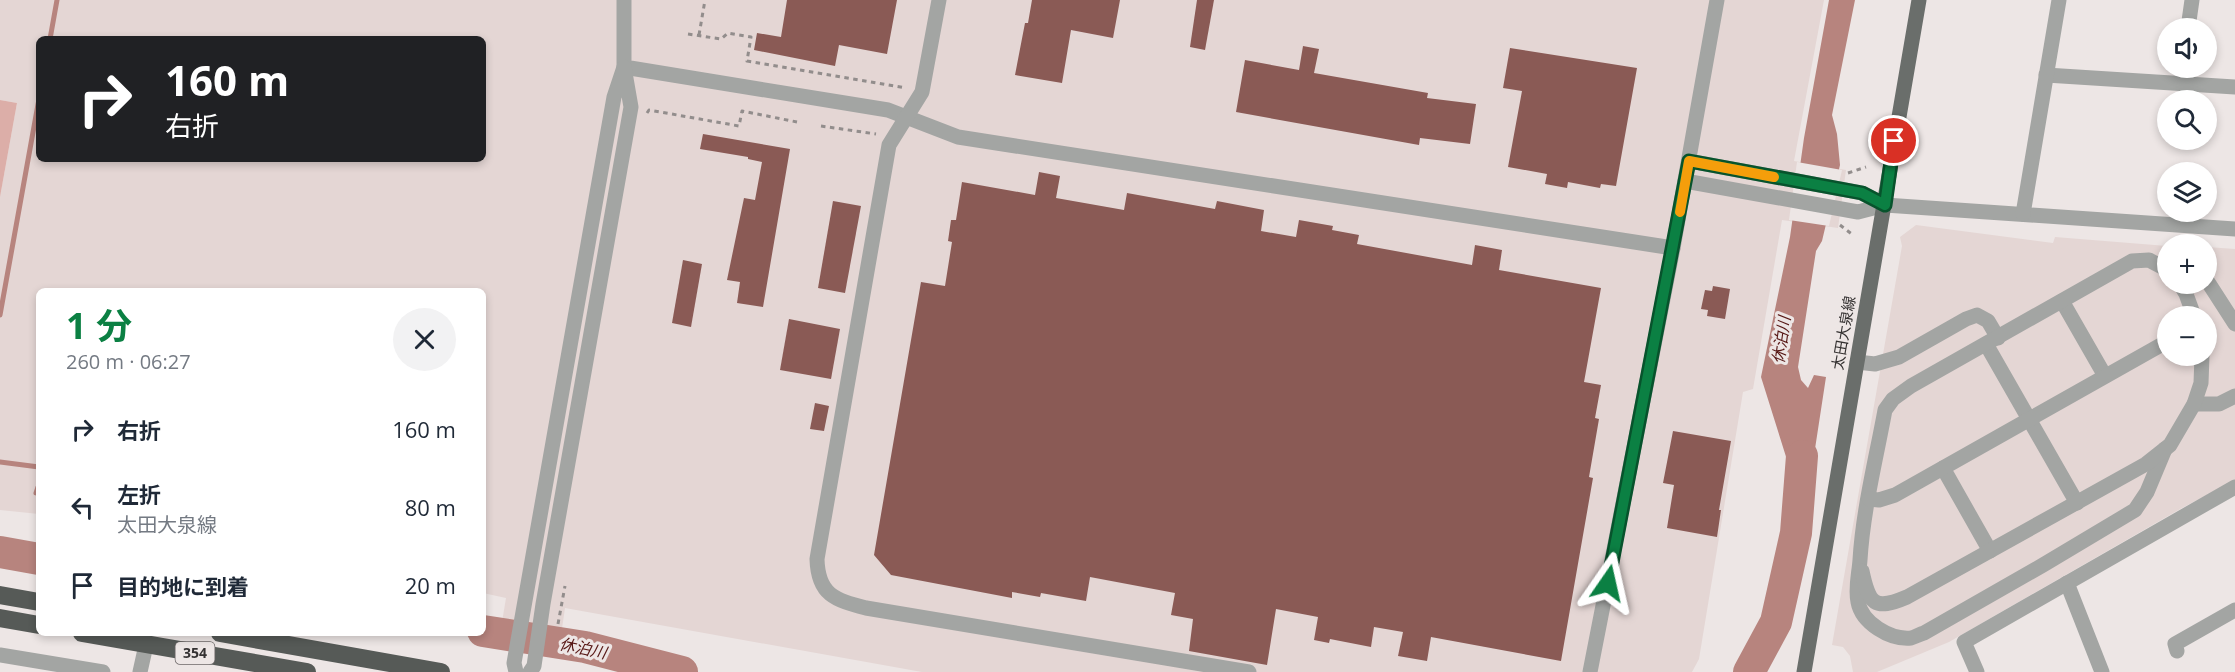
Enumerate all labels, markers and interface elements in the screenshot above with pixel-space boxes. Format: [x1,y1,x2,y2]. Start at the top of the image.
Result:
map controls [2157,18,2217,366]
button: sound [2157,18,2217,78]
text: 160 m [165,51,289,108]
icon: right [66,60,144,138]
button: search [2157,90,2217,150]
text: 右折 [165,107,219,144]
pin [1868,115,1919,166]
icon: arrive [1877,124,1910,157]
button: layers [2157,162,2217,222]
button: + [2157,234,2217,294]
street label: 太田大泉線 [1827,294,1859,372]
text: 1 分 [66,301,132,350]
button: − [2157,306,2217,366]
button: close [393,308,456,371]
water label: 休泊川 [1767,313,1796,365]
text: 260 m · 06:27 [66,348,191,375]
icon: right [66,413,99,446]
text: 160 m [392,414,456,444]
text: 右折 [117,415,161,445]
text: 左折 [117,479,161,509]
icon: left [66,491,99,524]
text: 80 m [405,492,456,522]
text: 太田大泉線 [117,511,217,538]
position arrow [1576,551,1640,615]
icon: arrive [66,569,99,602]
text: 20 m [405,570,456,600]
text: 目的地に到着 [117,571,249,601]
water label: 休泊川 [557,632,611,664]
road number: 354 [176,642,214,664]

